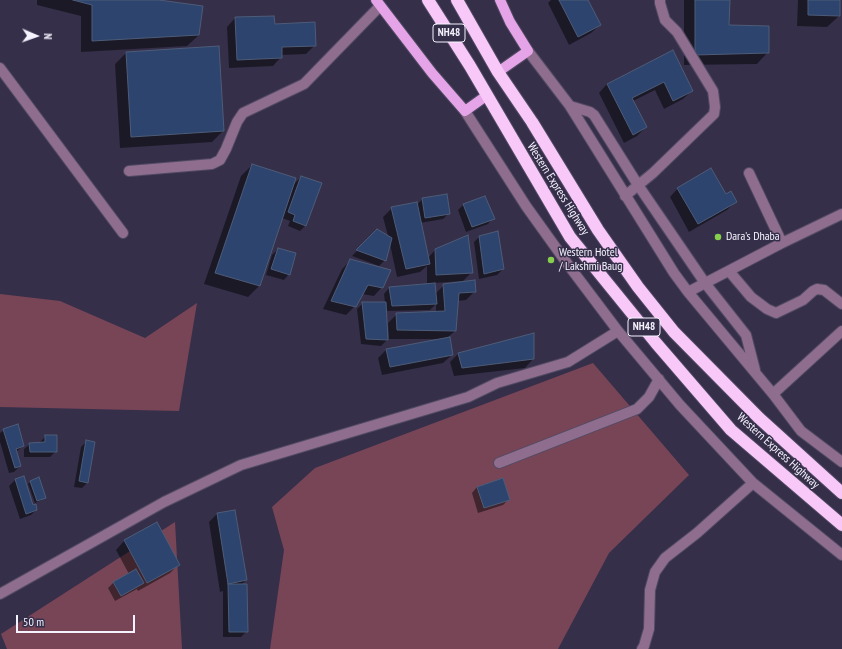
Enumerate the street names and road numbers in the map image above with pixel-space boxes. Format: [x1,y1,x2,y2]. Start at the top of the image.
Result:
road number: NH48 [433,24,465,42]
street label: Western Express Highway [524,140,592,238]
road number: NH48 [628,318,660,336]
street label: Western Express Highway [734,410,822,492]

